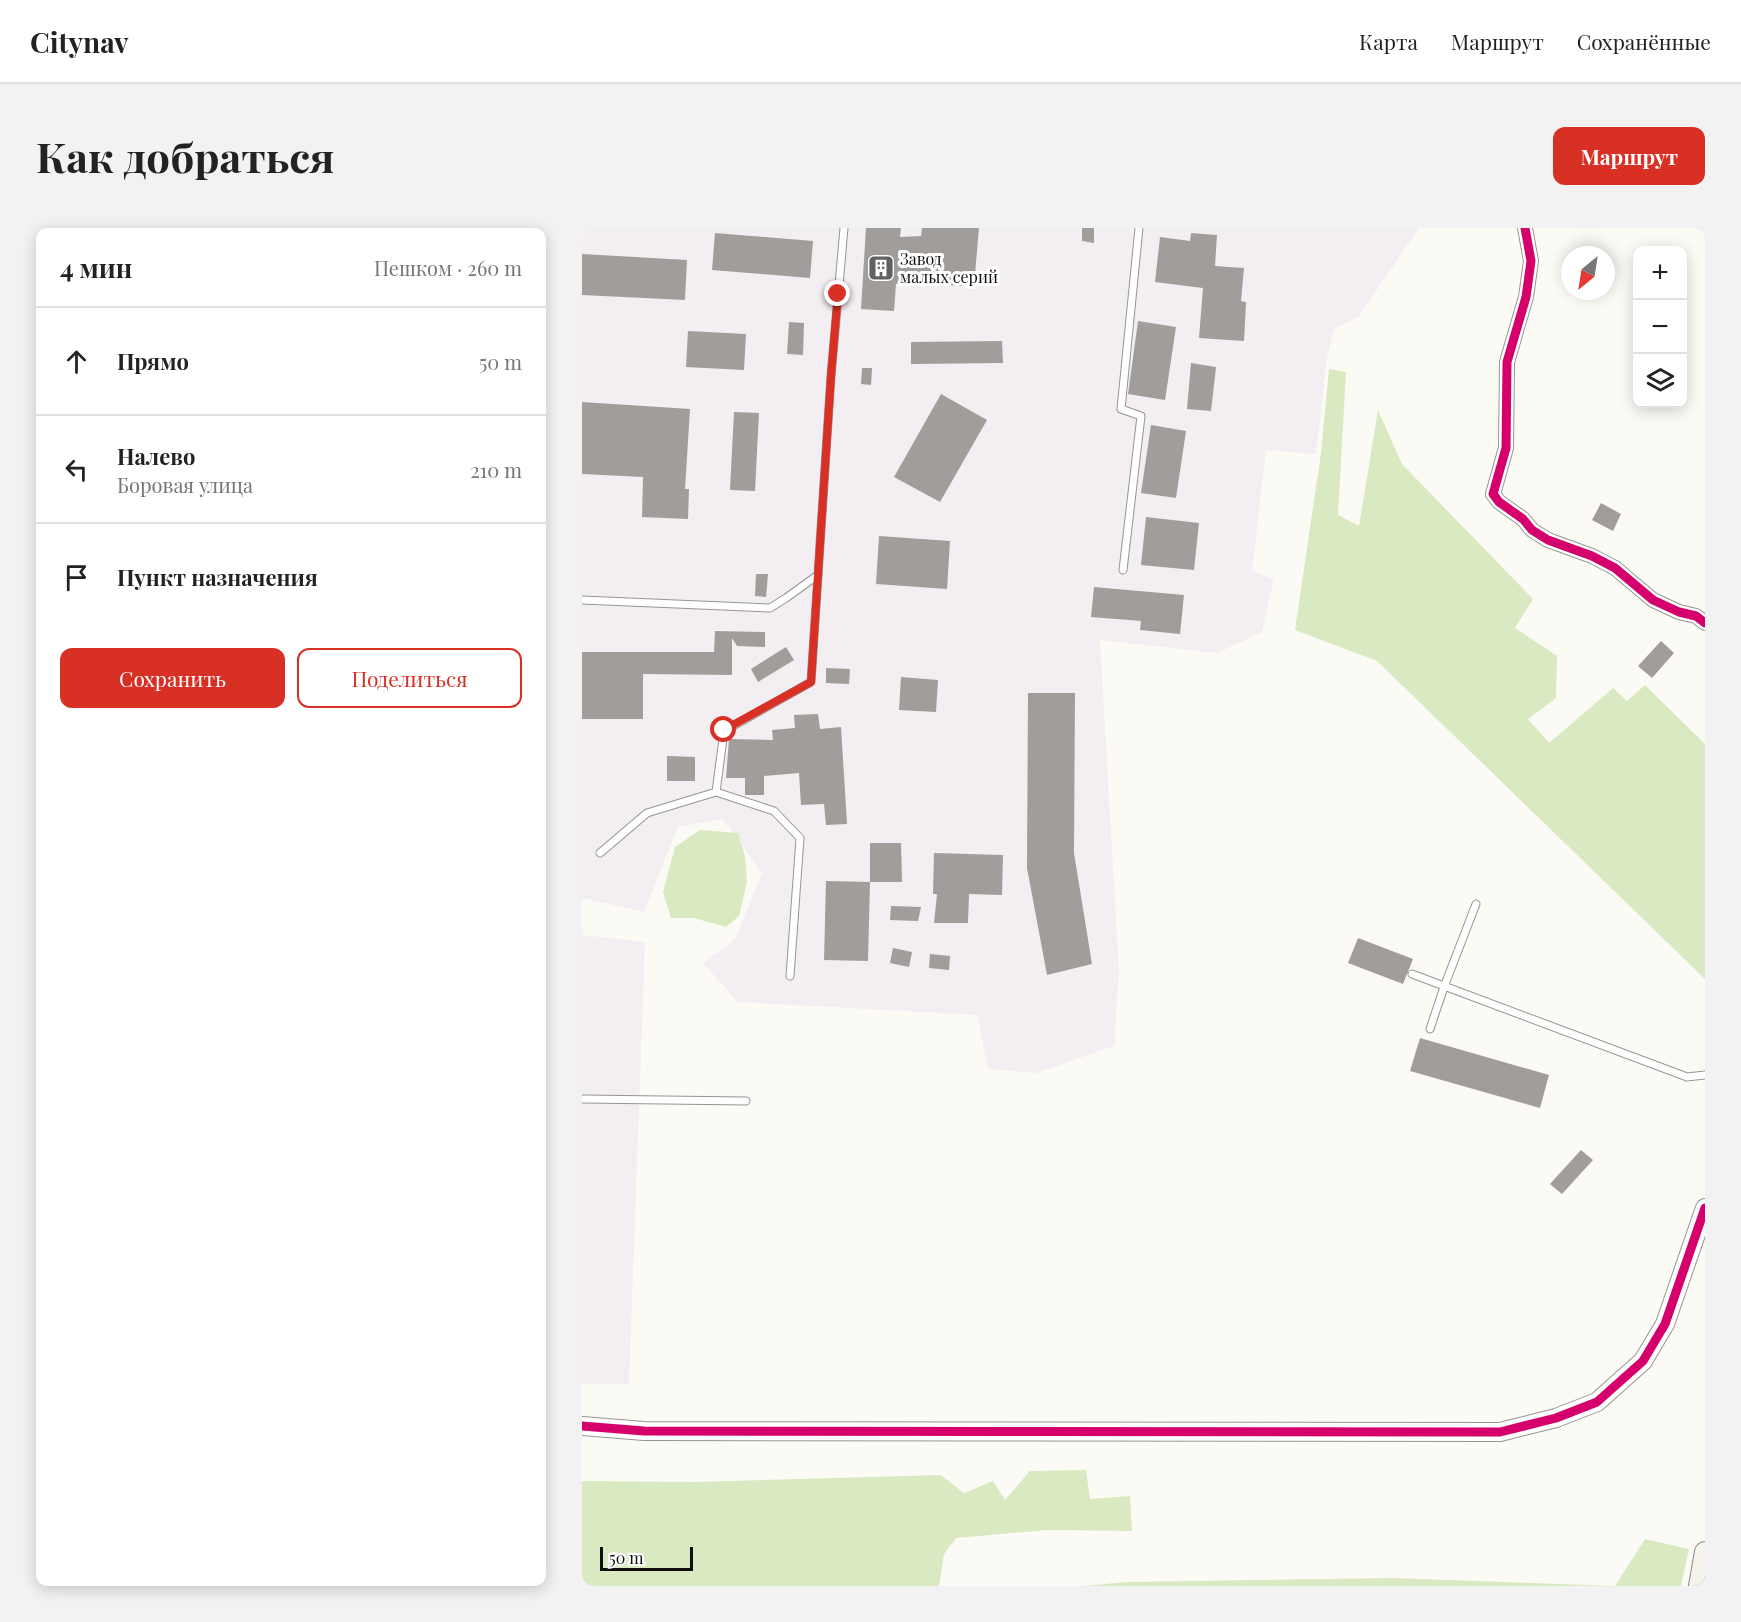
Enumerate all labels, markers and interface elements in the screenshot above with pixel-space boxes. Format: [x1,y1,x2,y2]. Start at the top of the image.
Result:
text: Citynav [30,23,129,60]
text: Карта [1359,27,1418,55]
text: Маршрут [1451,27,1544,55]
text: Сохранённые [1577,27,1711,55]
button: Маршрут [1553,127,1705,185]
text: Как добраться [36,128,335,184]
north arrow [1561,246,1615,300]
map controls [1633,246,1687,408]
button: + [1633,246,1687,300]
place label: Завод малых серий [900,248,998,287]
text: 4 мин [60,250,132,285]
building icon: Завод малых серий [866,253,896,283]
text: Пешком · 260 m [374,254,522,281]
route end [824,280,850,306]
button: − [1633,300,1687,354]
icon: ahead [60,345,93,378]
text: Прямо [117,346,189,376]
text: 50 m [479,348,522,375]
button: layers [1633,354,1687,408]
text: Налево [117,441,195,471]
icon: left [60,453,93,486]
text: 210 m [470,456,522,483]
text: Боровая улица [117,471,253,498]
icon: arrive [60,561,93,594]
text: Пункт назначения [117,562,318,592]
button: Сохранить [60,648,285,708]
button: Поделиться [297,648,522,708]
route start [710,716,736,742]
scale bar [600,1544,693,1572]
text: 50 m [609,1547,643,1568]

